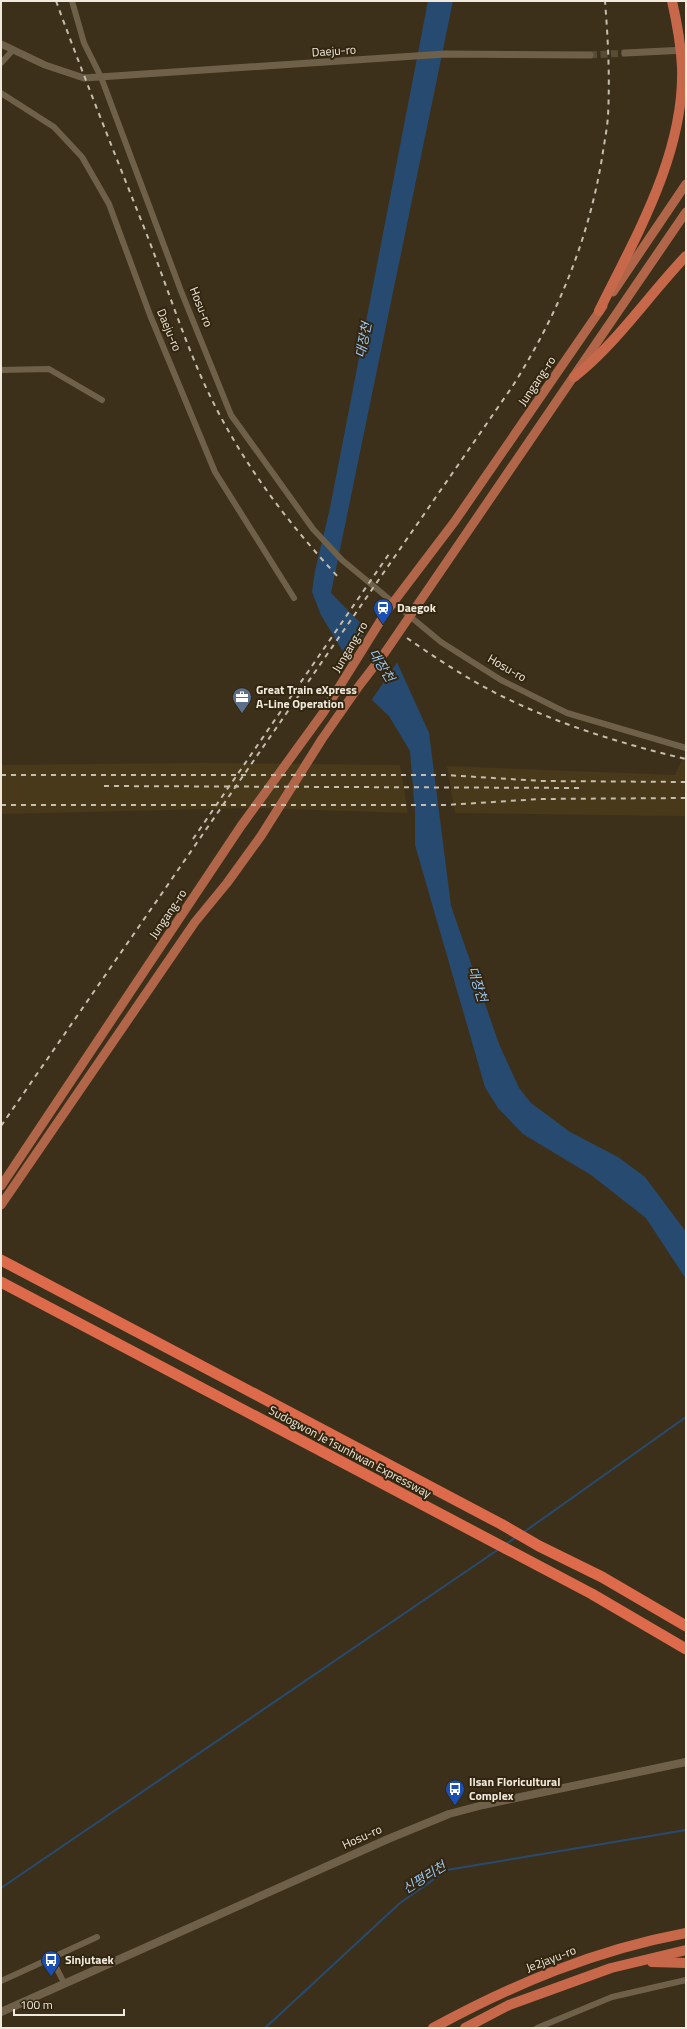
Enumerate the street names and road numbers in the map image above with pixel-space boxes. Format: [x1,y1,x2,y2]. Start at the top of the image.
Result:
street label: Daeju-ro [311,39,357,62]
street label: Hosu-ro [185,284,218,330]
street label: Daeju-ro [152,306,187,354]
street label: Jungang-ro [513,352,560,409]
street label: Jungang-ro [327,618,372,676]
street label: Hosu-ro [484,649,530,686]
street label: Jungang-ro [144,885,191,942]
street label: Sudogwon Je1sunhwan Expressway [266,1400,435,1503]
street label: Hosu-ro [339,1819,385,1854]
street label: Je2jayu-ro [523,1940,579,1977]

